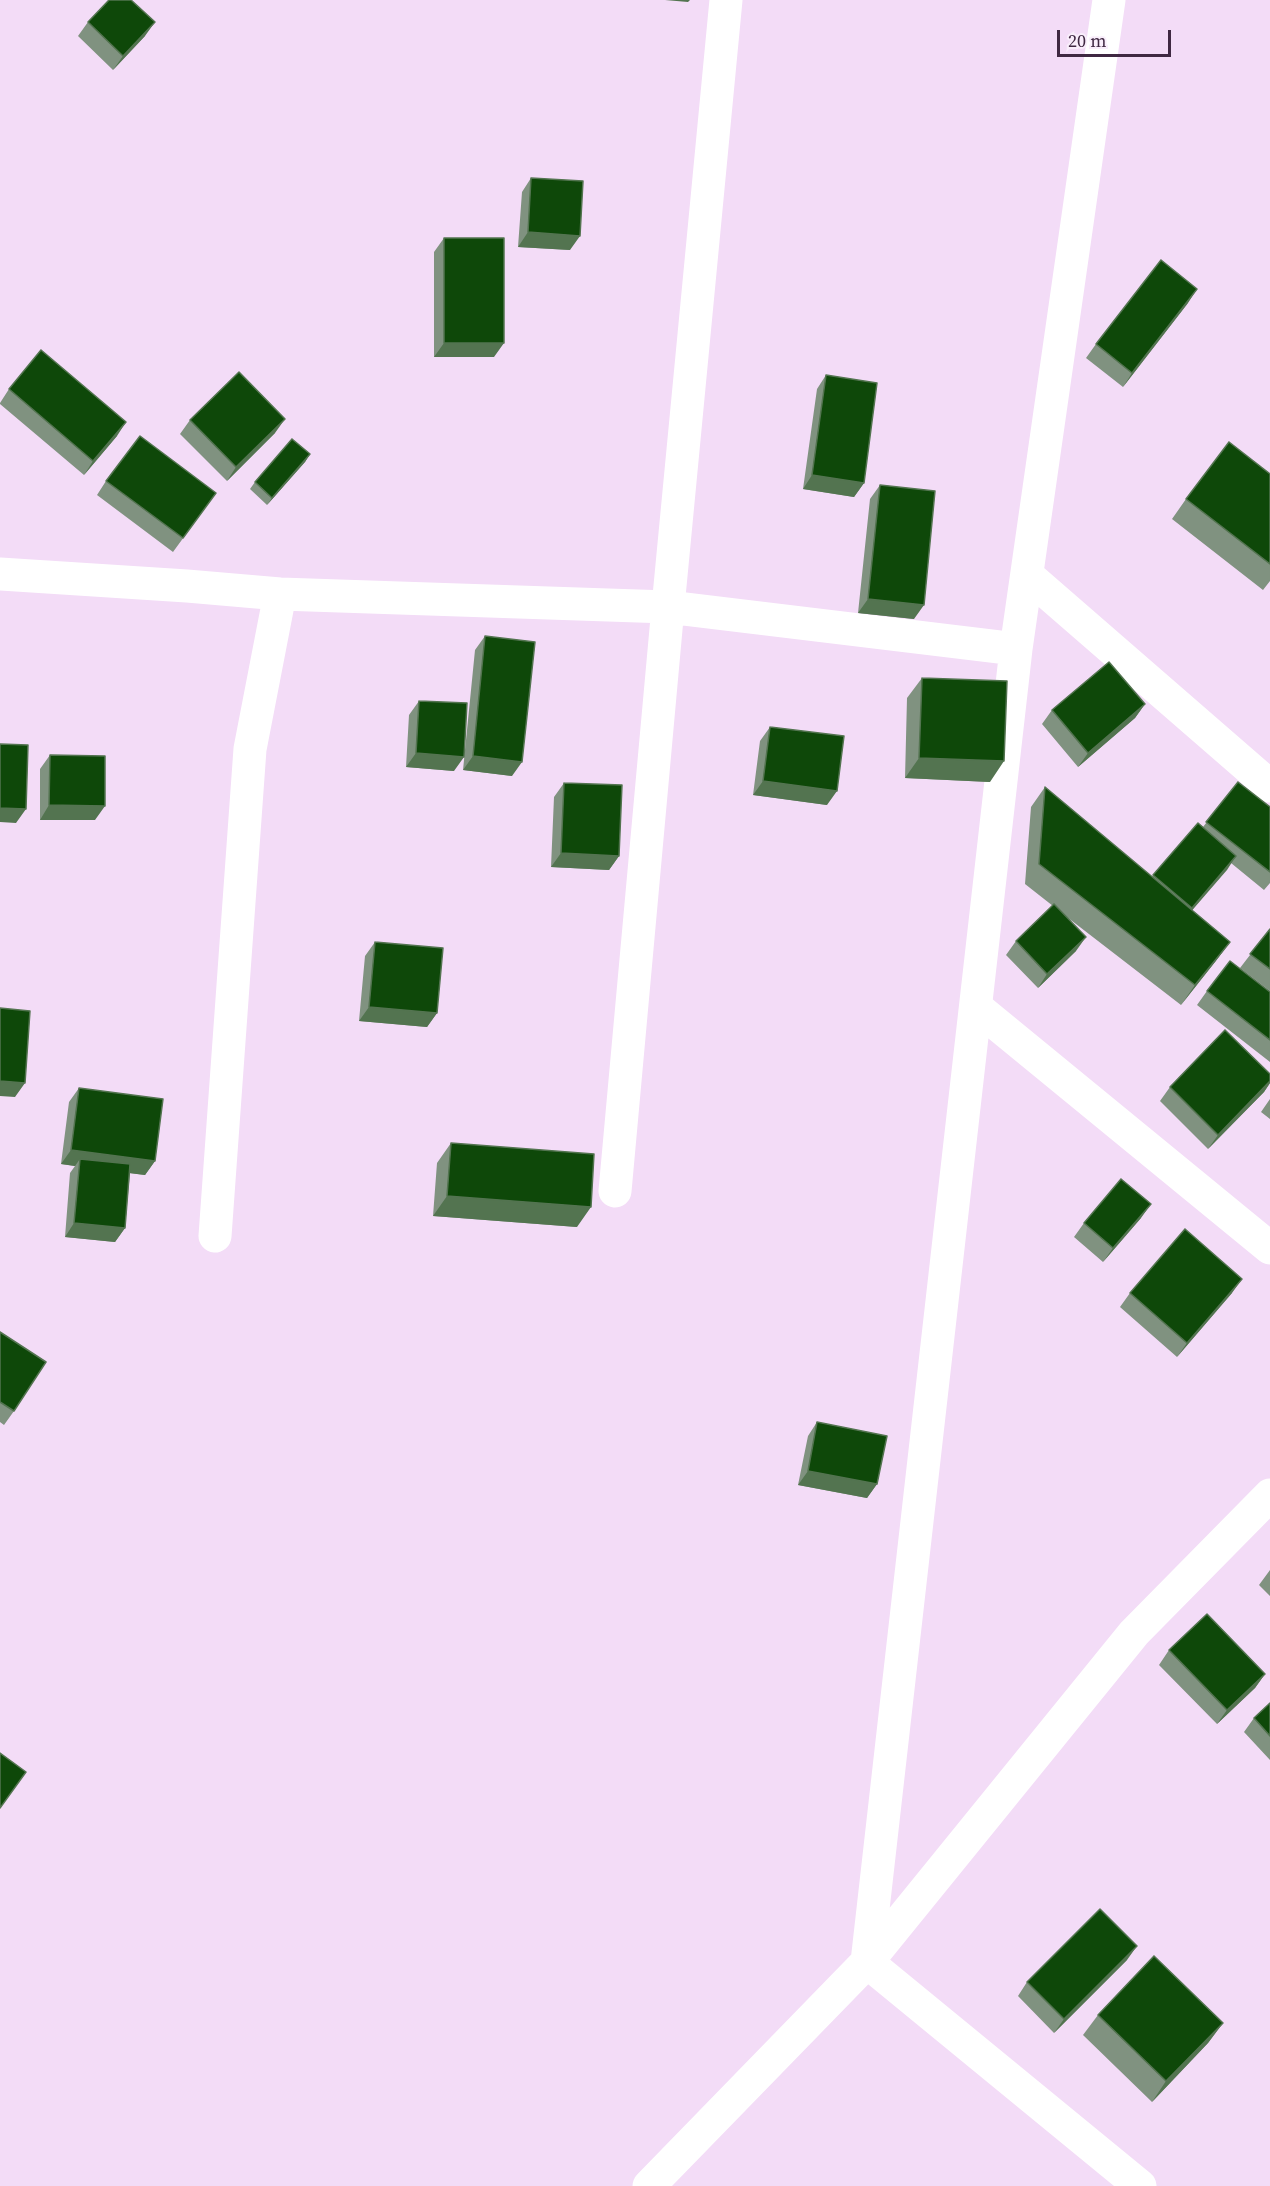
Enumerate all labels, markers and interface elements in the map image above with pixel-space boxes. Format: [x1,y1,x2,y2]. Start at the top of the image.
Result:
scale bar [1060,18,1174,56]
text: 20 m [1068,28,1106,53]

